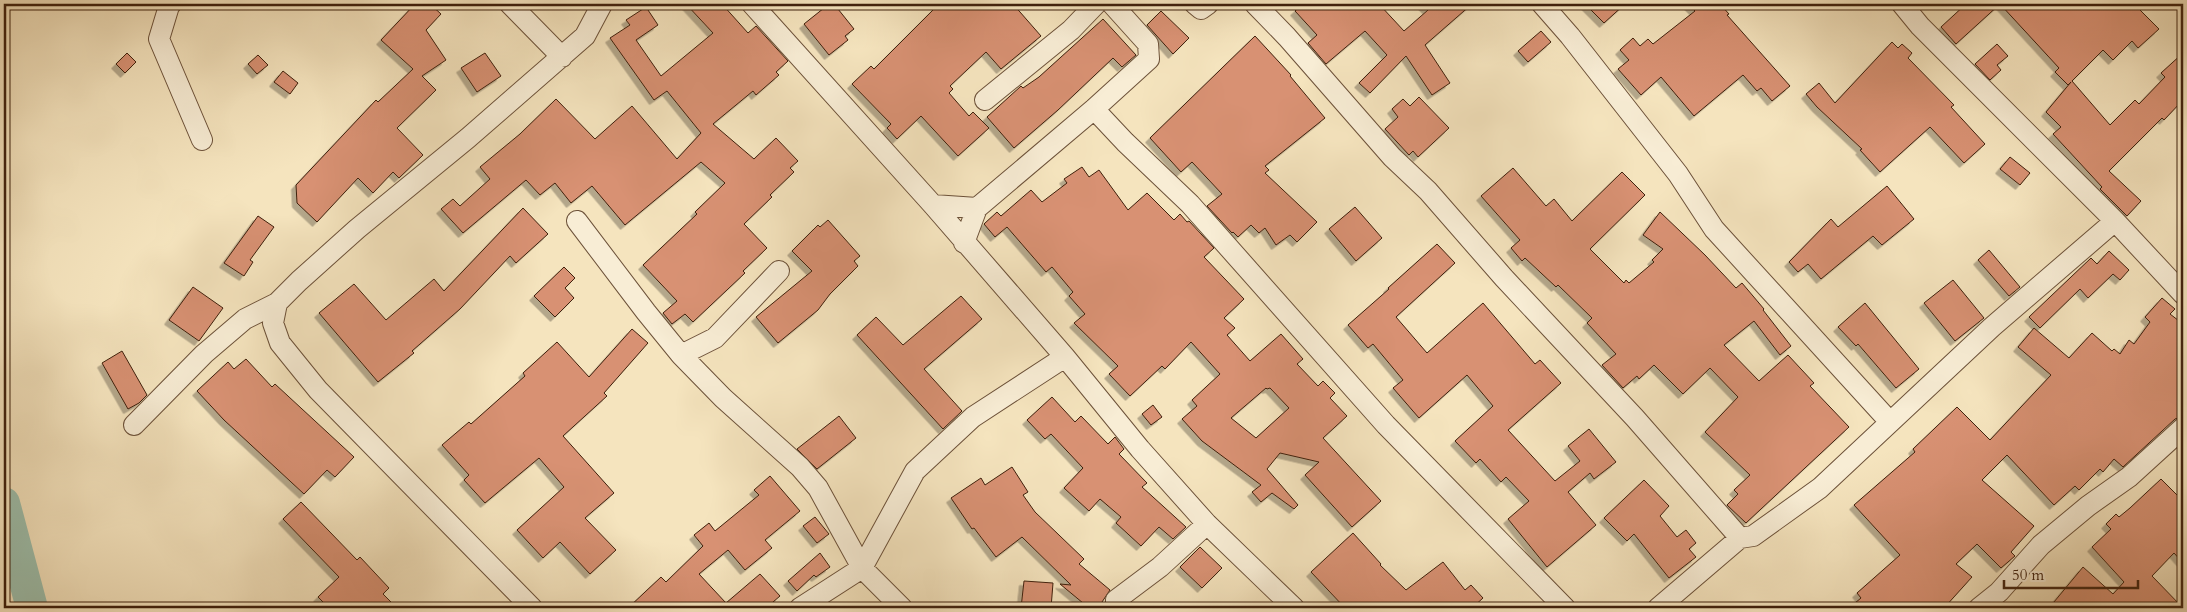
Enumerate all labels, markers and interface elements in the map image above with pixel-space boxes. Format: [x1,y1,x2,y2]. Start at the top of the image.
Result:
scale bar [2004,557,2138,589]
text: 50 m [2012,565,2044,585]

